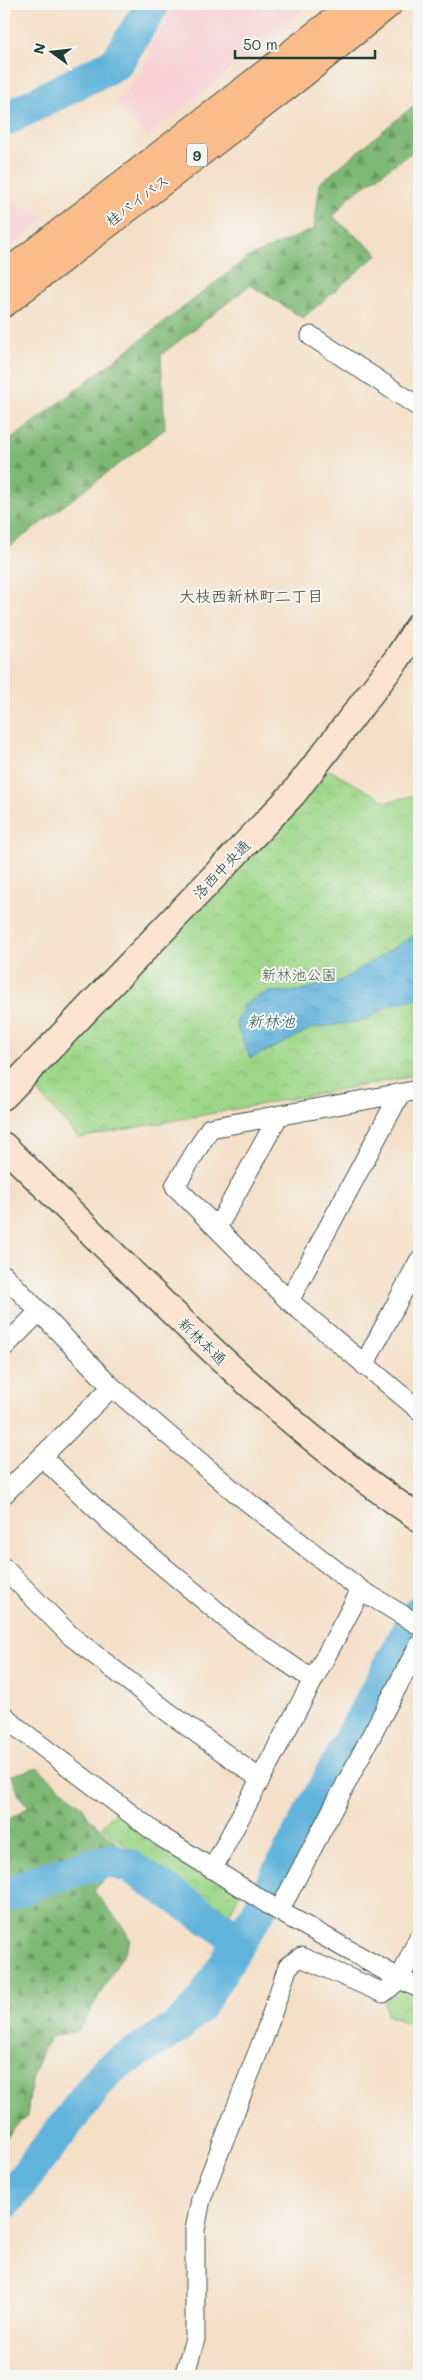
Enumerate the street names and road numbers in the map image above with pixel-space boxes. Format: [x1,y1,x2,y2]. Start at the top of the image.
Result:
road number: 9 [187,144,207,166]
street label: 桂バイパス [101,170,173,230]
street label: 洛西中央通 [188,835,254,903]
street label: 新林本通 [174,1313,232,1369]

